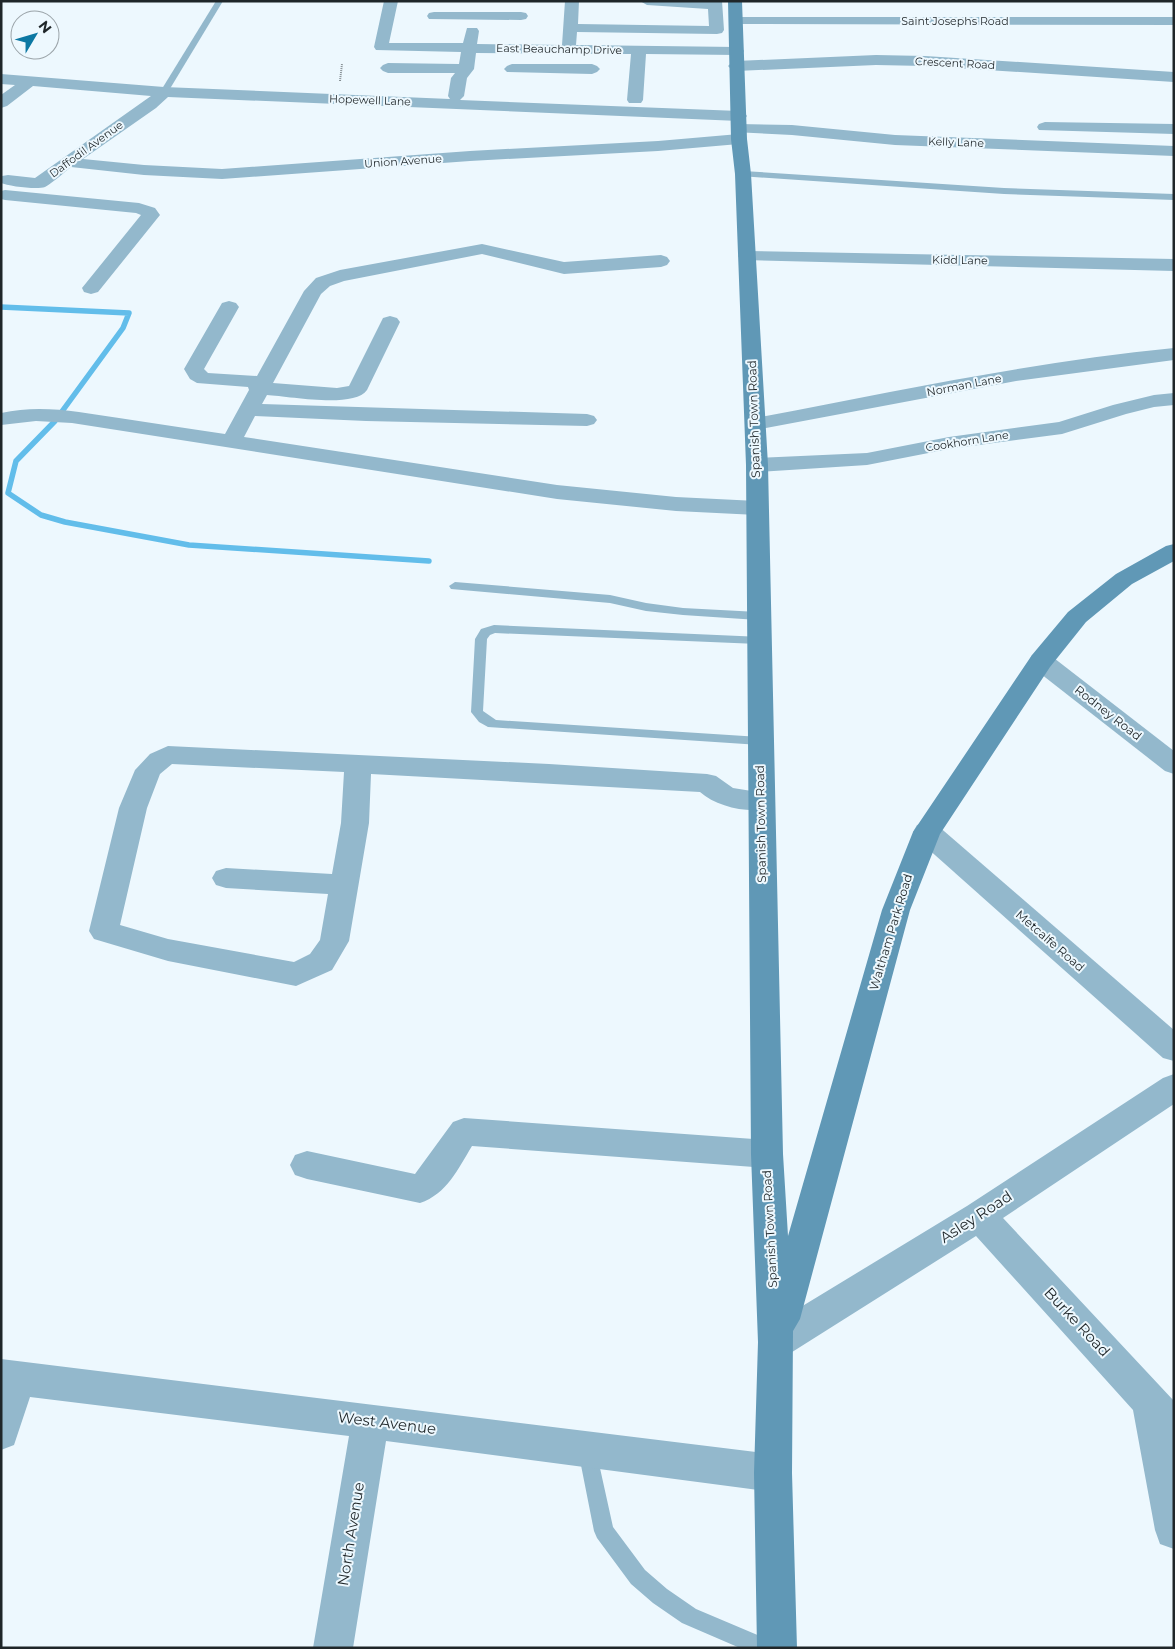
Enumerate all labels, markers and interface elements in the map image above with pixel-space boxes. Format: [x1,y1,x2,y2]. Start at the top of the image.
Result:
north arrow [10,10,60,60]
street label: Saint Josephs Road [901,14,1009,28]
text: N [35,17,56,37]
street label: East Beauchamp Drive [496,41,622,57]
street label: Crescent Road [915,54,995,72]
street label: Hopewell Lane [329,92,411,108]
street label: Daffodil Avenue [46,117,126,180]
street label: Kelly Lane [928,134,985,150]
street label: Union Avenue [364,151,443,171]
street label: Kidd Lane [932,253,988,267]
street label: Spanish Town Road [744,360,763,478]
street label: Norman Lane [926,371,1003,399]
street label: Cookhorn Lane [924,427,1010,454]
street label: Rodney Road [1072,682,1145,743]
street label: Spanish Town Road [752,765,769,883]
street label: Waltham Park Road [866,872,915,992]
street label: Metcalfe Road [1013,907,1088,975]
street label: Spanish Town Road [759,1170,780,1288]
street label: Asley Road [936,1186,1015,1247]
street label: Burke Road [1040,1283,1114,1360]
street label: West Avenue [337,1407,437,1438]
street label: North Avenue [333,1481,368,1587]

